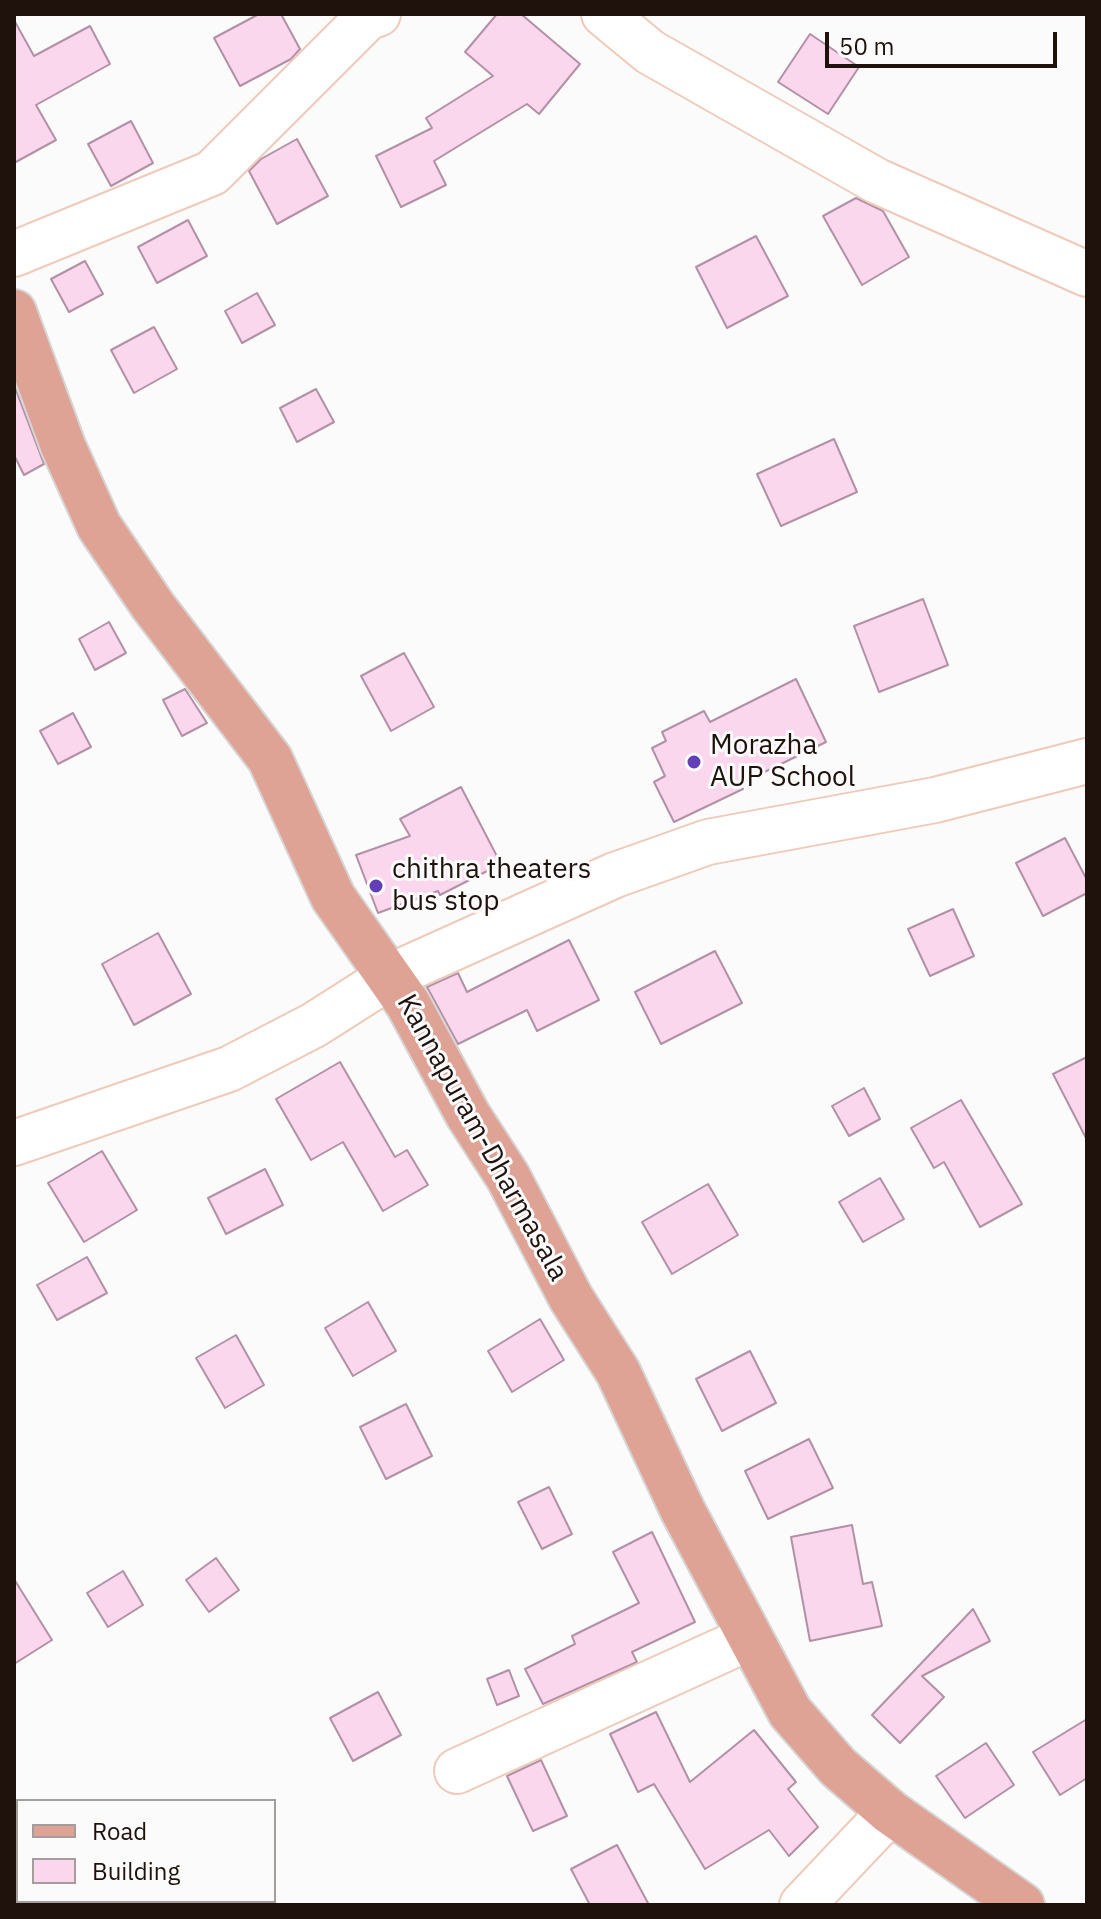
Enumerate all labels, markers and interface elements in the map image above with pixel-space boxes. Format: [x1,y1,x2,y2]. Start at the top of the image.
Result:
scale bar [829,16,1061,66]
text: 50 m [839,30,894,62]
place label: Morazha AUP School [710,729,855,795]
marker: Morazha AUP School [685,753,703,771]
place label: chithra theaters bus stop [392,853,591,919]
marker: chithra theaters bus stop [367,877,385,895]
street label: Kannapuram-Dharmasala [389,989,575,1287]
legend [16,1799,276,1903]
text: Road [92,1815,147,1847]
text: Building [92,1855,180,1887]

